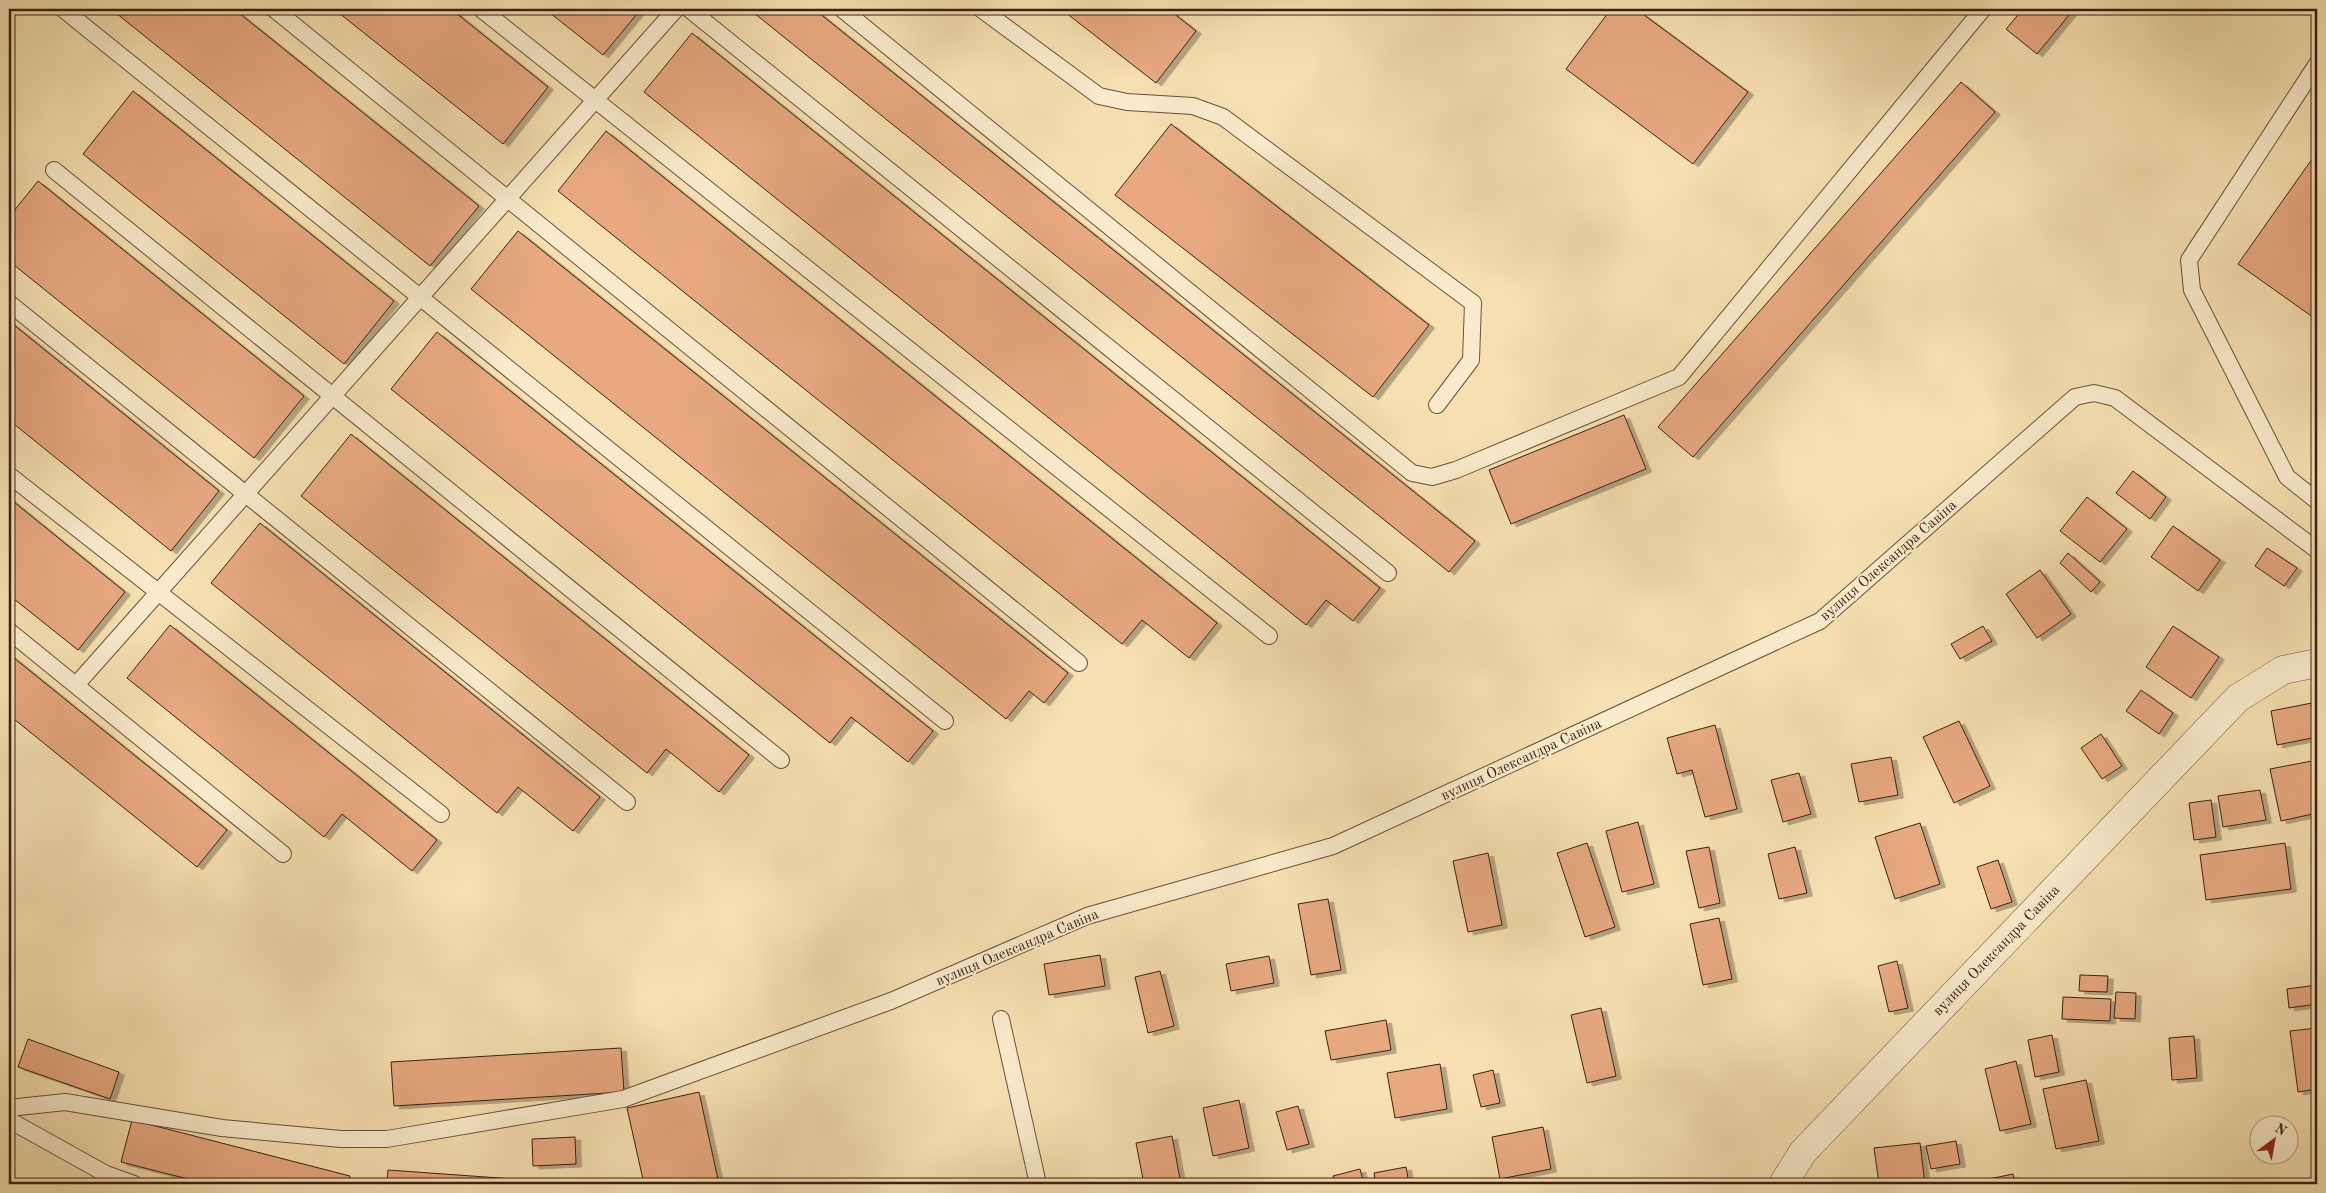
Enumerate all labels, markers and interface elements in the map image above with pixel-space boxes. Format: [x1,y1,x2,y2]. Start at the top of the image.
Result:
street label: вулиця Олександра Савіна [1818,498,1961,624]
street label: вулиця Олександра Савіна [1439,716,1605,804]
street label: вулиця Олександра Савіна [1931,882,2064,1019]
street label: вулиця Олександра Савіна [934,907,1102,990]
north arrow [2248,1116,2298,1166]
text: N [2272,1121,2289,1139]

